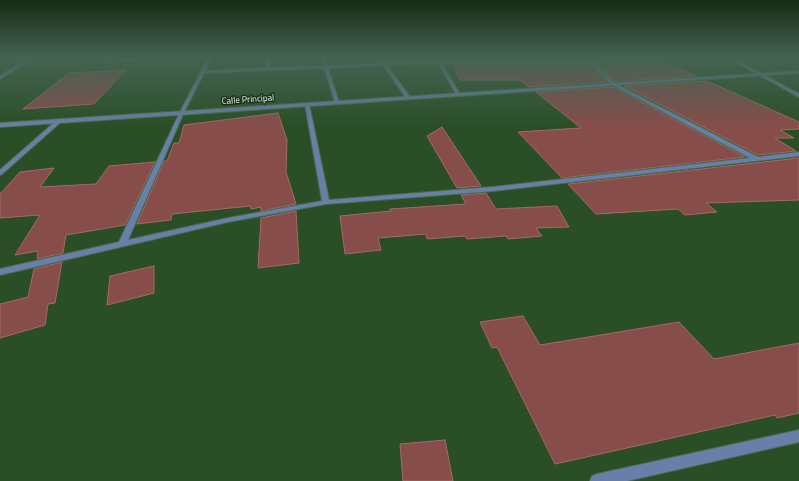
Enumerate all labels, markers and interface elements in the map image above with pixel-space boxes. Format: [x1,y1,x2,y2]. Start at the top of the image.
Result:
street label: Calle Principal [221,93,275,107]

